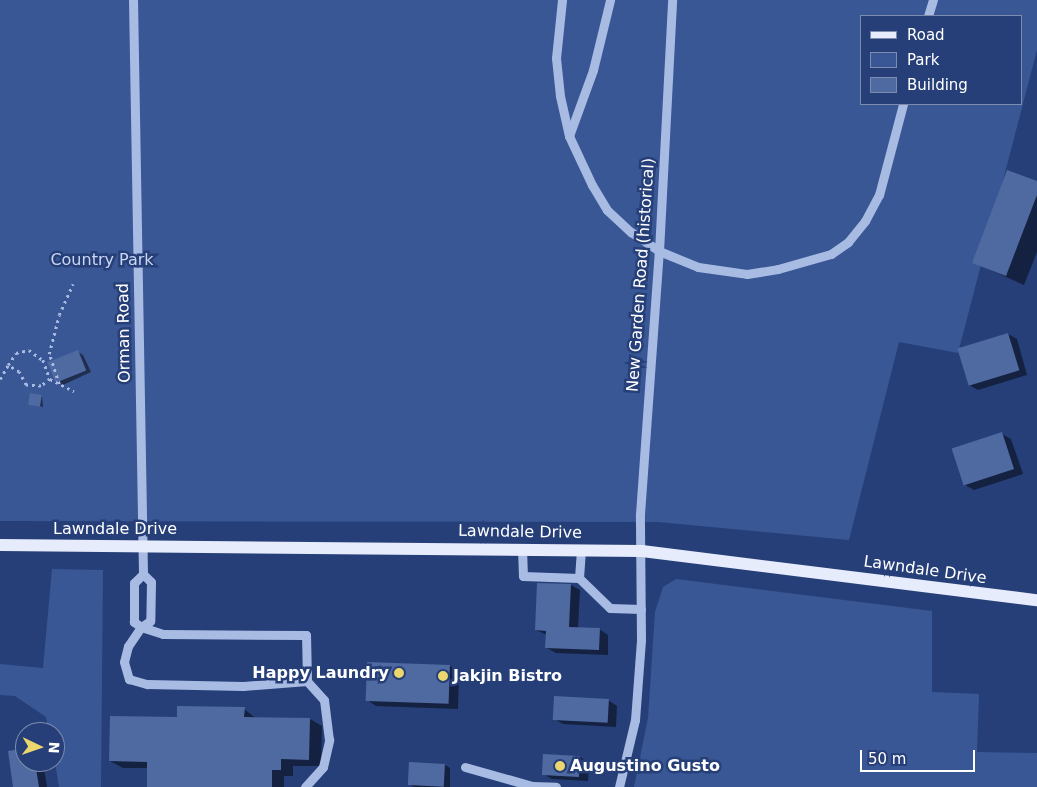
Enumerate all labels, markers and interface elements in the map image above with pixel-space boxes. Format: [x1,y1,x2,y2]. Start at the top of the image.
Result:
legend [860,15,1022,105]
text: Road [907,26,945,44]
text: Park [907,51,939,69]
text: Building [907,76,968,94]
street label: New Garden Road (historical) [623,157,659,393]
park label: Country Park [50,250,154,270]
street label: Orman Road [114,283,134,383]
street label: Lawndale Drive [53,519,177,539]
street label: Lawndale Drive [458,521,582,543]
street label: Lawndale Drive [862,552,988,588]
place label: Happy Laundry [252,663,389,683]
place label: Jakjin Bistro [453,666,562,686]
marker: Happy Laundry [393,667,405,679]
marker: Jakjin Bistro [437,670,449,682]
north arrow [15,722,65,772]
scale bar [862,740,977,772]
text: N [46,741,62,754]
text: 50 m [868,750,906,768]
place label: Augustino Gusto [570,756,720,776]
marker: Augustino Gusto [554,760,566,772]

